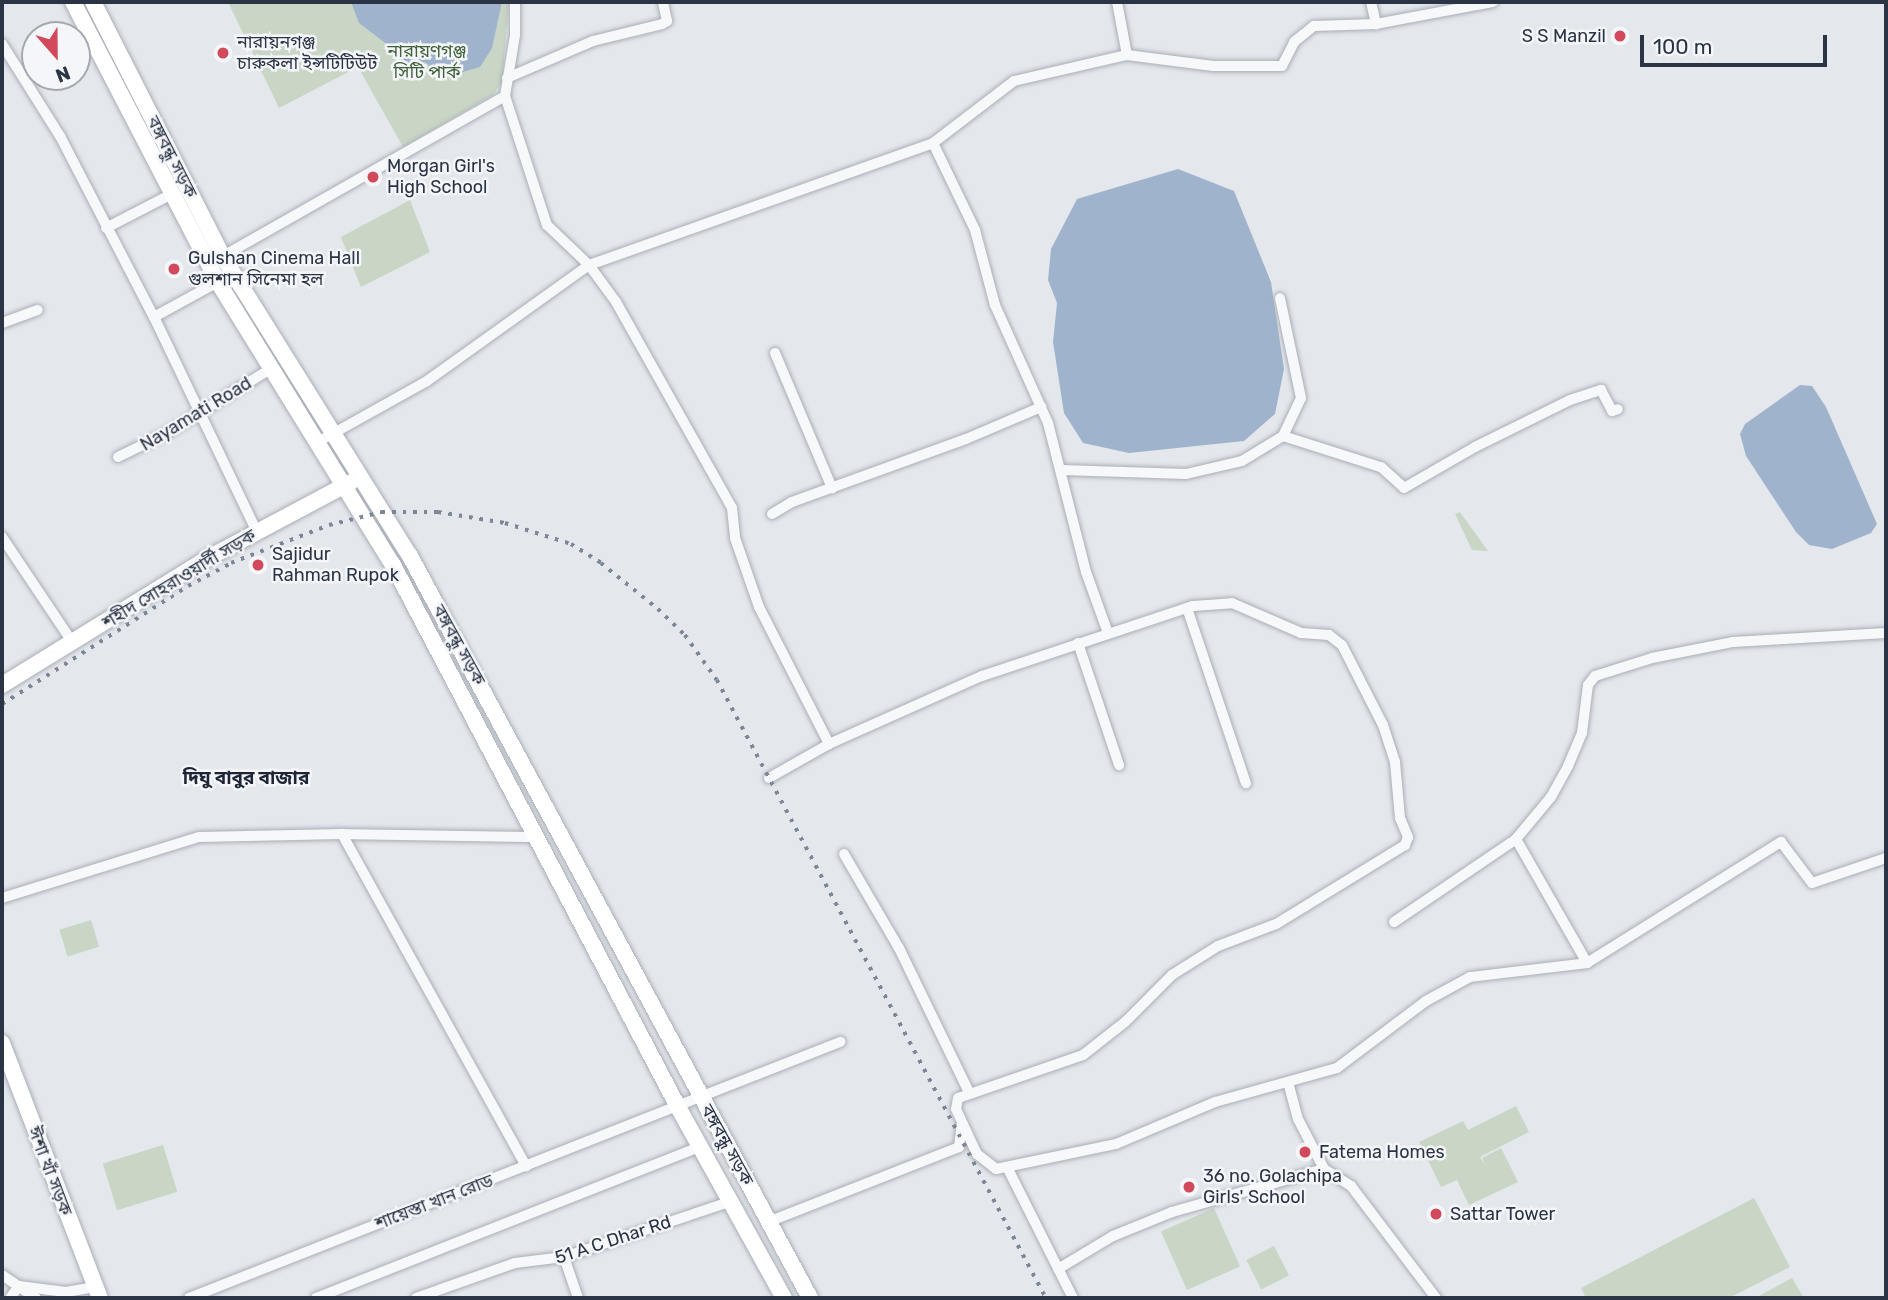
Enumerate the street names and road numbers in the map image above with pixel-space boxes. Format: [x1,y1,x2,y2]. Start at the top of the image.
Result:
street label: বঙ্গবন্ধু সড়ক [142,112,202,202]
street label: Nayamati Road [136,372,256,456]
street label: শহীদ সোহরাওয়ার্দী সড়ক [98,524,260,634]
street label: বঙ্গবন্ধু সড়ক [428,601,490,689]
street label: বঙ্গবন্ধু সড়ক [696,1101,758,1189]
street label: ঈশা খাঁ সড়ক [23,1123,77,1219]
street label: শায়েস্তা খান রোড [372,1170,496,1234]
street label: 51 A C Dhar Rd [551,1211,675,1269]

